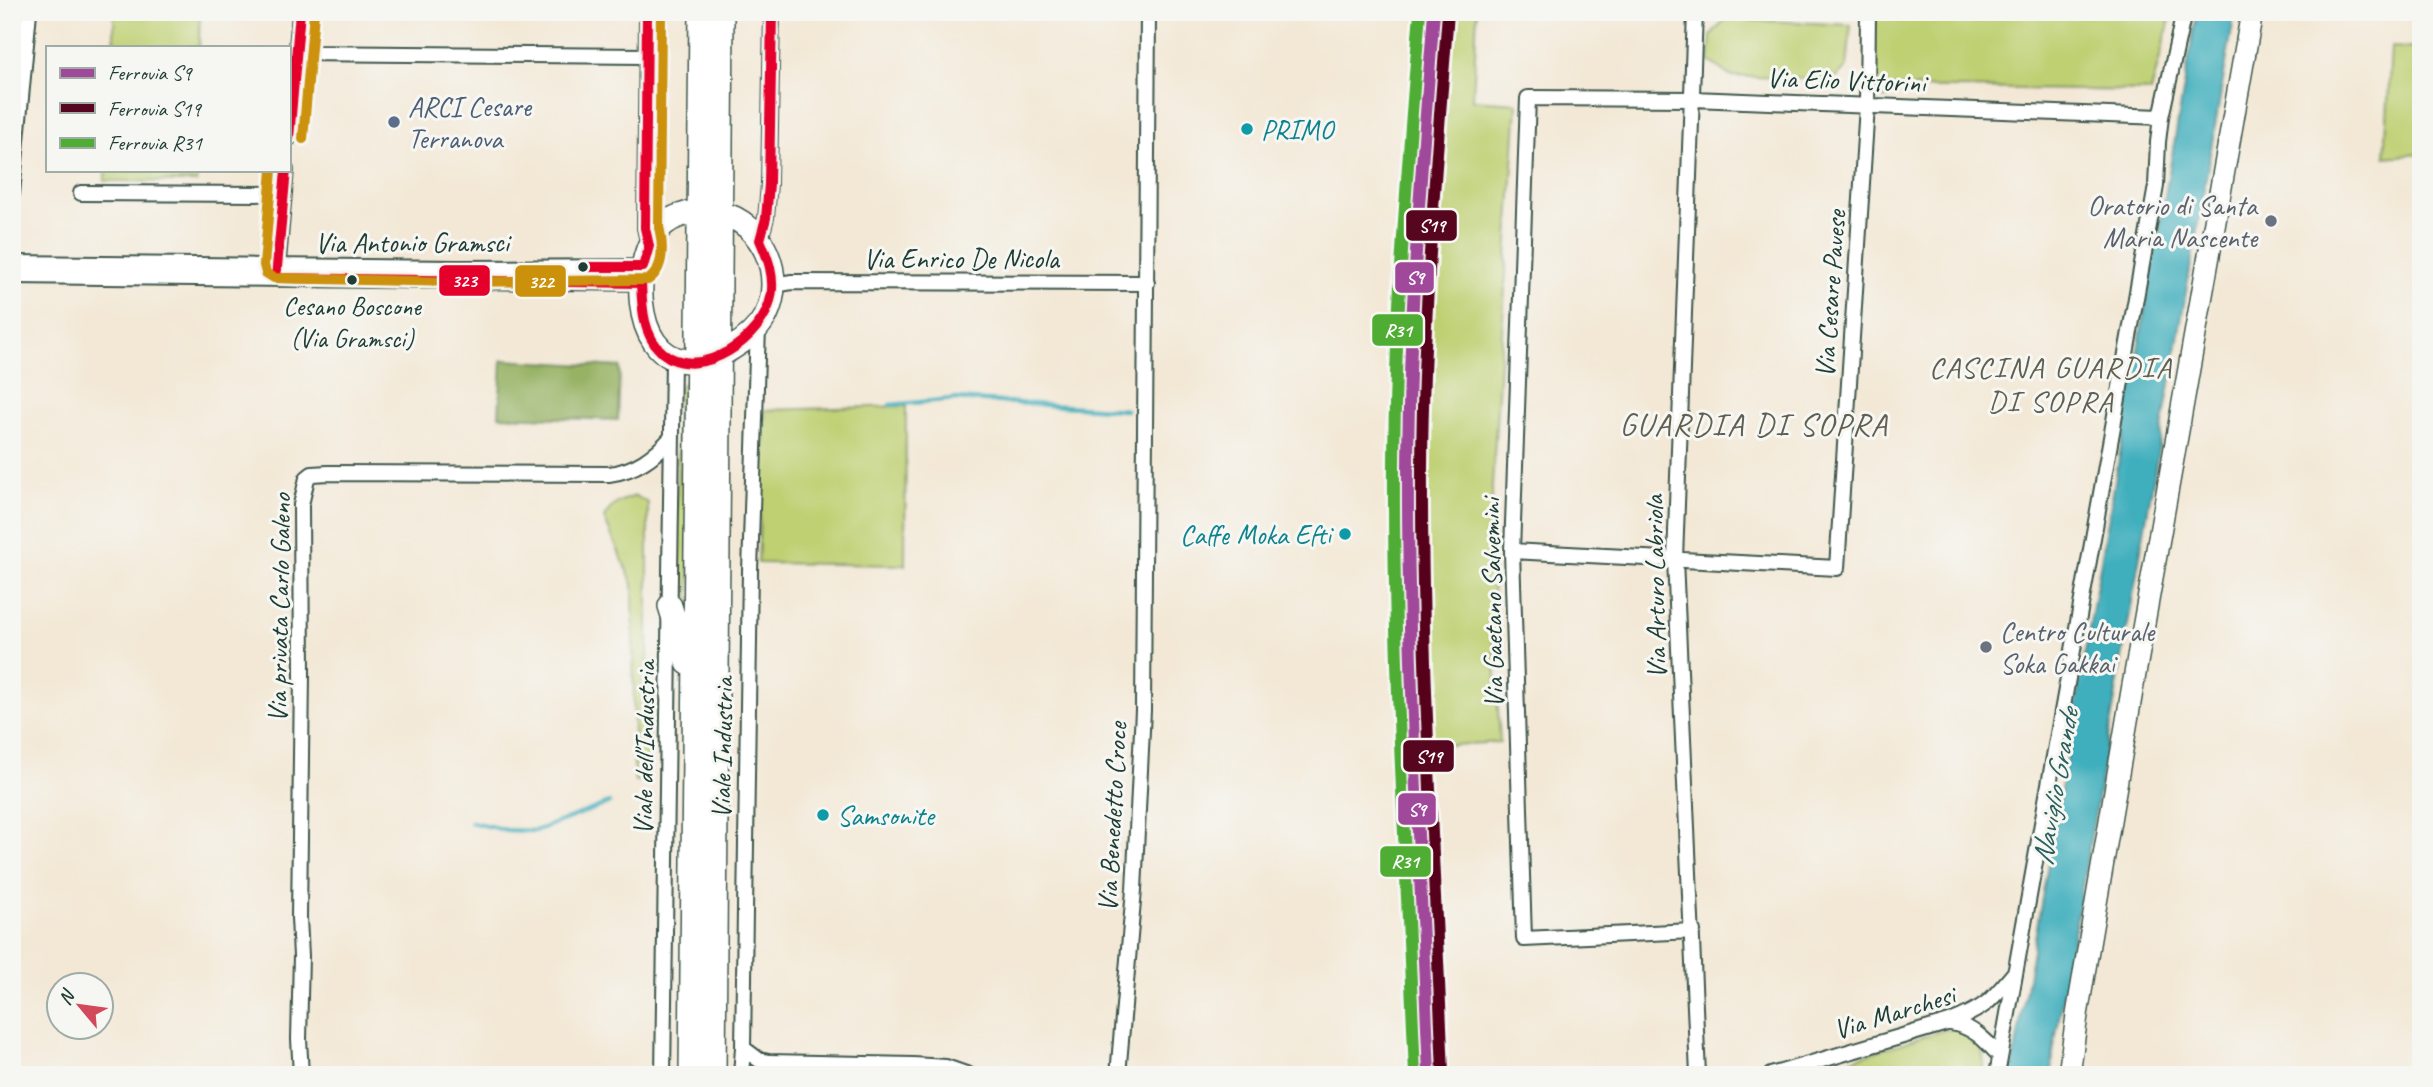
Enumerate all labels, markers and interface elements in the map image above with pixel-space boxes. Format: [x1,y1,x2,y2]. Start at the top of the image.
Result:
legend [46,46,290,172]
text: Ferrovia S9 [108,60,193,86]
street label: Via Elio Vittorini [1766,60,1930,100]
place label: ARCI Cesare Terranova [408,89,533,156]
text: Ferrovia S19 [108,96,202,122]
place label: PRIMO [1261,112,1336,147]
marker: ARCI Cesare Terranova [386,114,402,130]
marker: PRIMO [1239,121,1255,137]
text: Ferrovia R31 [108,130,203,156]
place label: Oratorio di Santa Maria Nascente [2088,188,2259,255]
street label: Via Cesare Pavese [1807,207,1853,379]
line badge: S19 [1405,209,1458,242]
marker: Oratorio di Santa Maria Nascente [2263,213,2279,229]
text: S19 [1419,214,1448,238]
street label: Via Antonio Gramsci [315,225,513,260]
street label: Via Enrico De Nicola [863,241,1061,276]
unlabelled marker [576,260,590,274]
line badge: S9 [1394,261,1435,294]
line badge: 323 [438,264,491,297]
line badge: 322 [514,264,567,298]
text: S9 [1406,266,1427,290]
text: 323 [451,269,479,293]
text: 322 [528,270,556,294]
marker: Cesano Boscone (Via Gramsci) [345,273,359,287]
place label: Cesano Boscone (Via Gramsci) [283,290,422,355]
line badge: R31 [1371,313,1424,347]
text: R31 [1384,319,1414,343]
district label: CASCINA GUARDIA DI SOPRA [1929,348,2173,420]
district label: GUARDIA DI SOPRA [1619,404,1889,445]
street label: Via privata Carlo Galeno [260,491,299,723]
street label: Via Arturo Labriola [1636,493,1674,679]
street label: Via Gaetano Salvemini [1473,494,1511,708]
place label: Caffe Moka Efti [1180,517,1335,552]
marker: Caffe Moka Efti [1337,526,1353,542]
place label: Centro Culturale Soka Gakkai [2000,614,2156,681]
marker: Centro Culturale Soka Gakkai [1978,639,1994,655]
street label: Viale dell'Industria [625,658,663,835]
street label: Viale Industria [703,674,741,819]
water label: Naviglio Grande [2023,702,2088,868]
street label: Via Benedetto Croce [1090,719,1135,913]
line badge: S19 [1402,739,1455,773]
text: S19 [1416,745,1445,769]
line badge: S9 [1397,792,1437,826]
place label: Samsonite [837,798,936,833]
text: S9 [1408,798,1429,822]
marker: Samsonite [815,807,831,823]
line badge: R31 [1379,845,1432,878]
text: R31 [1391,850,1421,874]
north arrow [46,972,116,1042]
street label: Via Marchesi [1829,976,1963,1047]
text: N [53,984,81,1009]

